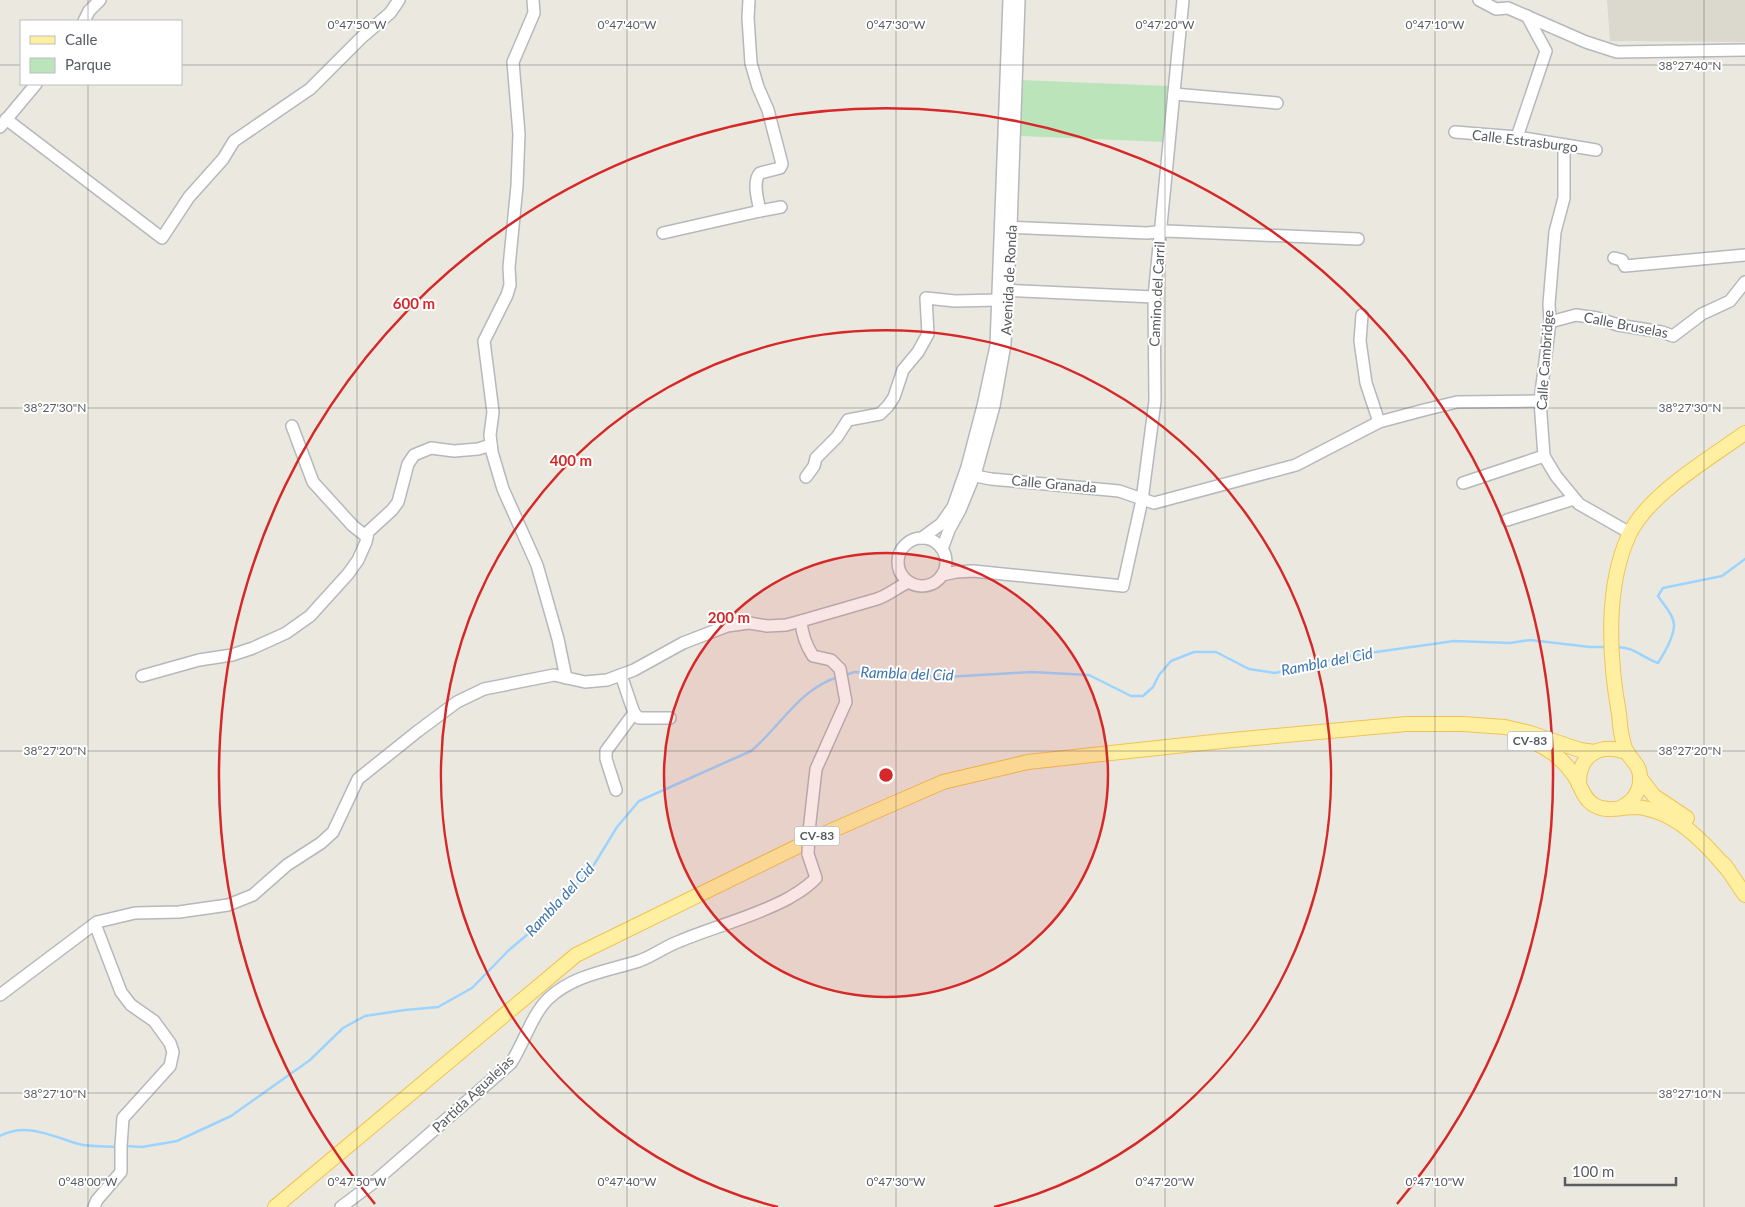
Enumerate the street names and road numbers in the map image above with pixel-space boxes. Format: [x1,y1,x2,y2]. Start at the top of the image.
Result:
street label: Calle Estrasburgo [1471,126,1579,155]
street label: Avenida de Ronda [997,224,1020,336]
street label: Camino del Carril [1145,241,1168,347]
street label: Calle Bruselas [1583,308,1670,341]
street label: Calle Cambridge [1533,309,1556,411]
street label: Calle Granada [1011,471,1097,496]
road number: CV-83 [1508,731,1552,750]
road number: CV-83 [794,826,840,846]
street label: Partida Agualejas [428,1051,517,1136]

